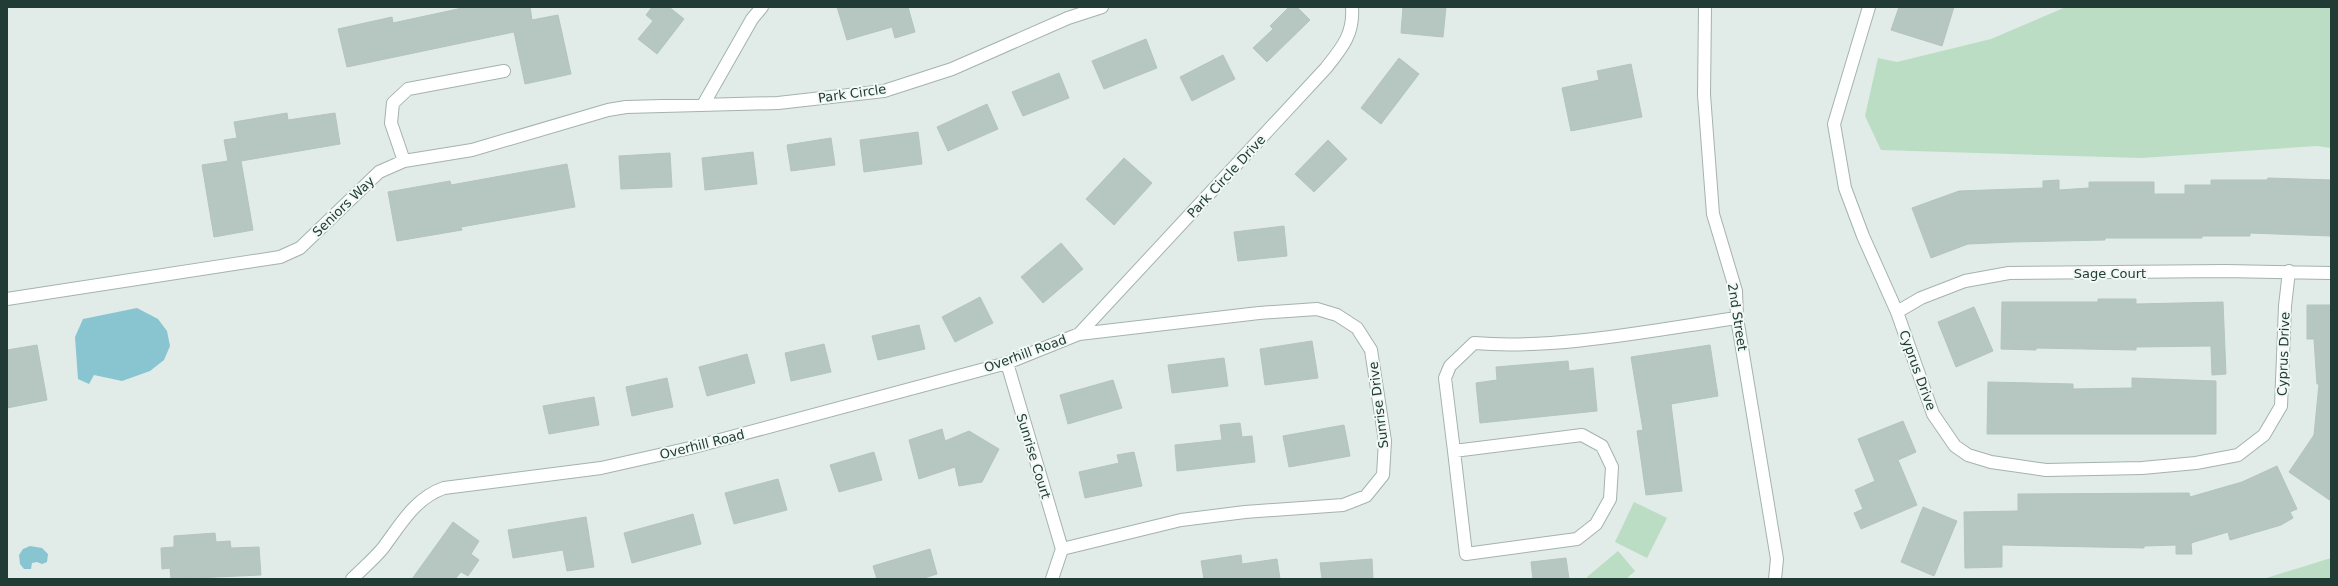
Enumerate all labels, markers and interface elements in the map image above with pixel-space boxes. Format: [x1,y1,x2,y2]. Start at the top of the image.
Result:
street label: Park Circle [817,81,887,106]
street label: Park Circle Drive [1184,132,1269,221]
street label: Seniors Way [309,173,378,240]
street label: Sage Court [2074,266,2146,281]
street label: 2nd Street [1725,282,1750,352]
street label: Cyprus Drive [2275,312,2292,396]
street label: Cyprus Drive [1896,328,1939,412]
street label: Overhill Road [982,332,1069,375]
street label: Sunrise Drive [1366,361,1391,449]
street label: Sunrise Court [1013,412,1054,501]
street label: Overhill Road [658,427,746,462]

